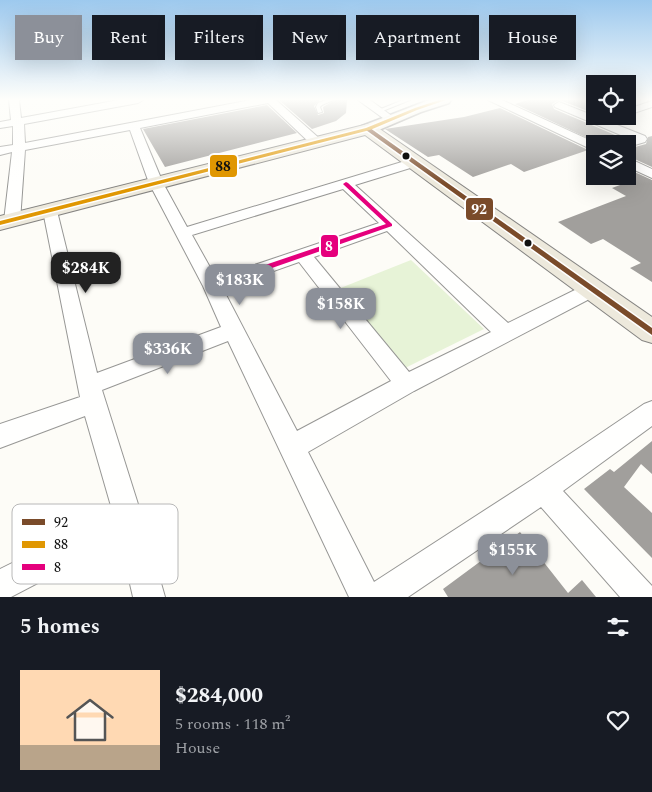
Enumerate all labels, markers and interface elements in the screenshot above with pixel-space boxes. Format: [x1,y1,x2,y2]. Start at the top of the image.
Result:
chip: Buy [15,15,82,60]
chip: Rent [92,15,165,60]
chip: Filters [175,15,263,60]
chip: New [273,15,346,60]
chip: Apartment [356,15,479,60]
chip: House [489,15,576,60]
map controls [586,75,636,185]
button: locate [586,75,636,125]
button: layers [586,135,636,185]
unlabelled marker [401,151,411,161]
line badge: 88 [209,154,238,178]
text: 88 [215,156,231,177]
line badge: 92 [465,197,494,221]
text: 92 [471,199,487,220]
line badge: 8 [320,234,339,258]
text: 8 [325,236,333,257]
unlabelled marker [523,238,533,248]
pin: $284K [51,252,121,294]
text: $284K [62,256,110,280]
pin: $183K [205,264,275,306]
text: $183K [216,268,264,292]
pin: $158K [306,288,376,330]
text: $158K [317,292,365,316]
pin: $336K [133,332,203,375]
text: $336K [144,337,192,361]
legend [12,504,178,584]
text: 92 [54,512,68,533]
text: 88 [54,534,68,555]
pin: $155K [478,534,548,576]
text: $155K [489,538,537,562]
text: 8 [54,557,61,578]
text: 5 homes [20,611,100,643]
icon: filters [604,613,632,641]
text: $284,000 [175,680,263,712]
icon: home [60,690,120,750]
icon: heart [604,706,632,734]
text: 5 rooms · 118 m² [175,712,290,736]
text: House [175,736,220,760]

